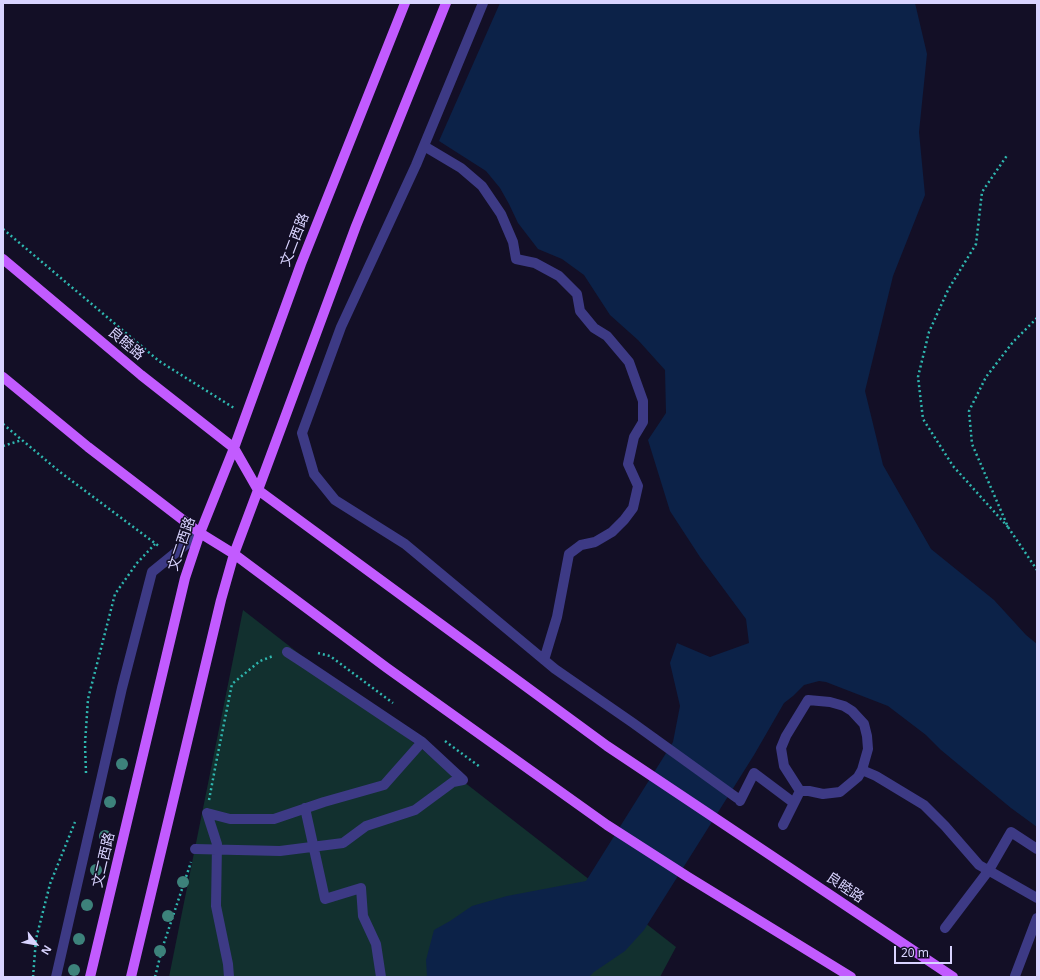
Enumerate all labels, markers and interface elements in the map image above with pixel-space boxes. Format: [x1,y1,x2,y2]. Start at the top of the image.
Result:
street label: 文二西路 [277,211,313,269]
street label: 良睦路 [105,324,147,364]
street label: 文二西路 [165,515,199,573]
street label: 文二西路 [90,831,118,889]
street label: 良睦路 [823,869,867,907]
north arrow [16,924,56,964]
scale bar [896,938,954,964]
text: N [38,943,55,958]
text: 20 m [901,944,929,961]

